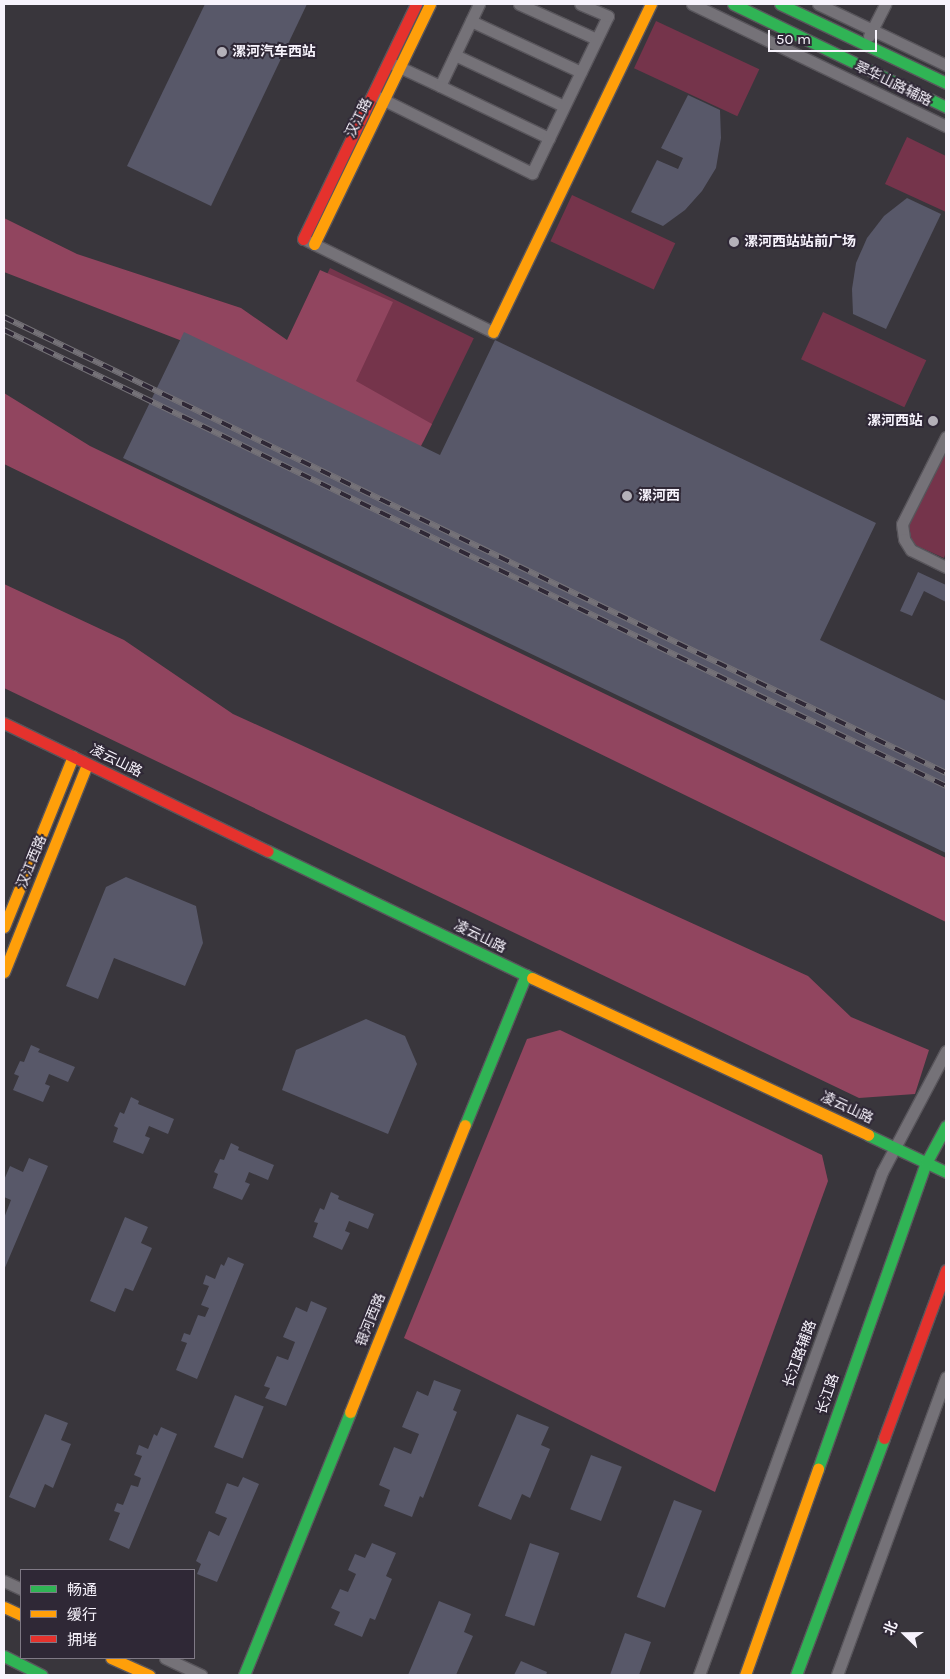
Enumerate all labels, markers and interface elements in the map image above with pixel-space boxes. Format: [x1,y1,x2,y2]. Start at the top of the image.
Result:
scale bar [770,20,879,52]
text: 50 m [776,30,811,48]
place label: 漯河汽车西站 [232,44,316,60]
marker: 漯河汽车西站 [216,46,228,58]
street label: 翠华山路辅路 [852,58,934,110]
street label: 汉江路 [342,95,376,141]
place label: 漯河西站站前广场 [744,234,856,250]
marker: 漯河西站站前广场 [728,236,740,248]
place label: 漯河西站 [867,413,923,429]
marker: 漯河西站 [927,415,939,427]
place label: 漯河西 [638,488,680,504]
marker: 漯河西 [620,489,634,503]
street label: 凌云山路 [87,741,145,781]
street label: 汉江西路 [14,833,50,891]
street label: 凌云山路 [451,917,509,957]
street label: 凌云山路 [818,1089,876,1127]
street label: 银河西路 [353,1291,389,1349]
street label: 长江路辅路 [780,1318,820,1390]
street label: 长江路 [813,1371,843,1417]
legend [20,1569,195,1659]
text: 畅通 [67,1581,97,1599]
text: 缓行 [67,1606,97,1624]
north arrow [880,1609,930,1659]
text: 北 [880,1619,901,1638]
text: 拥堵 [67,1631,97,1649]

